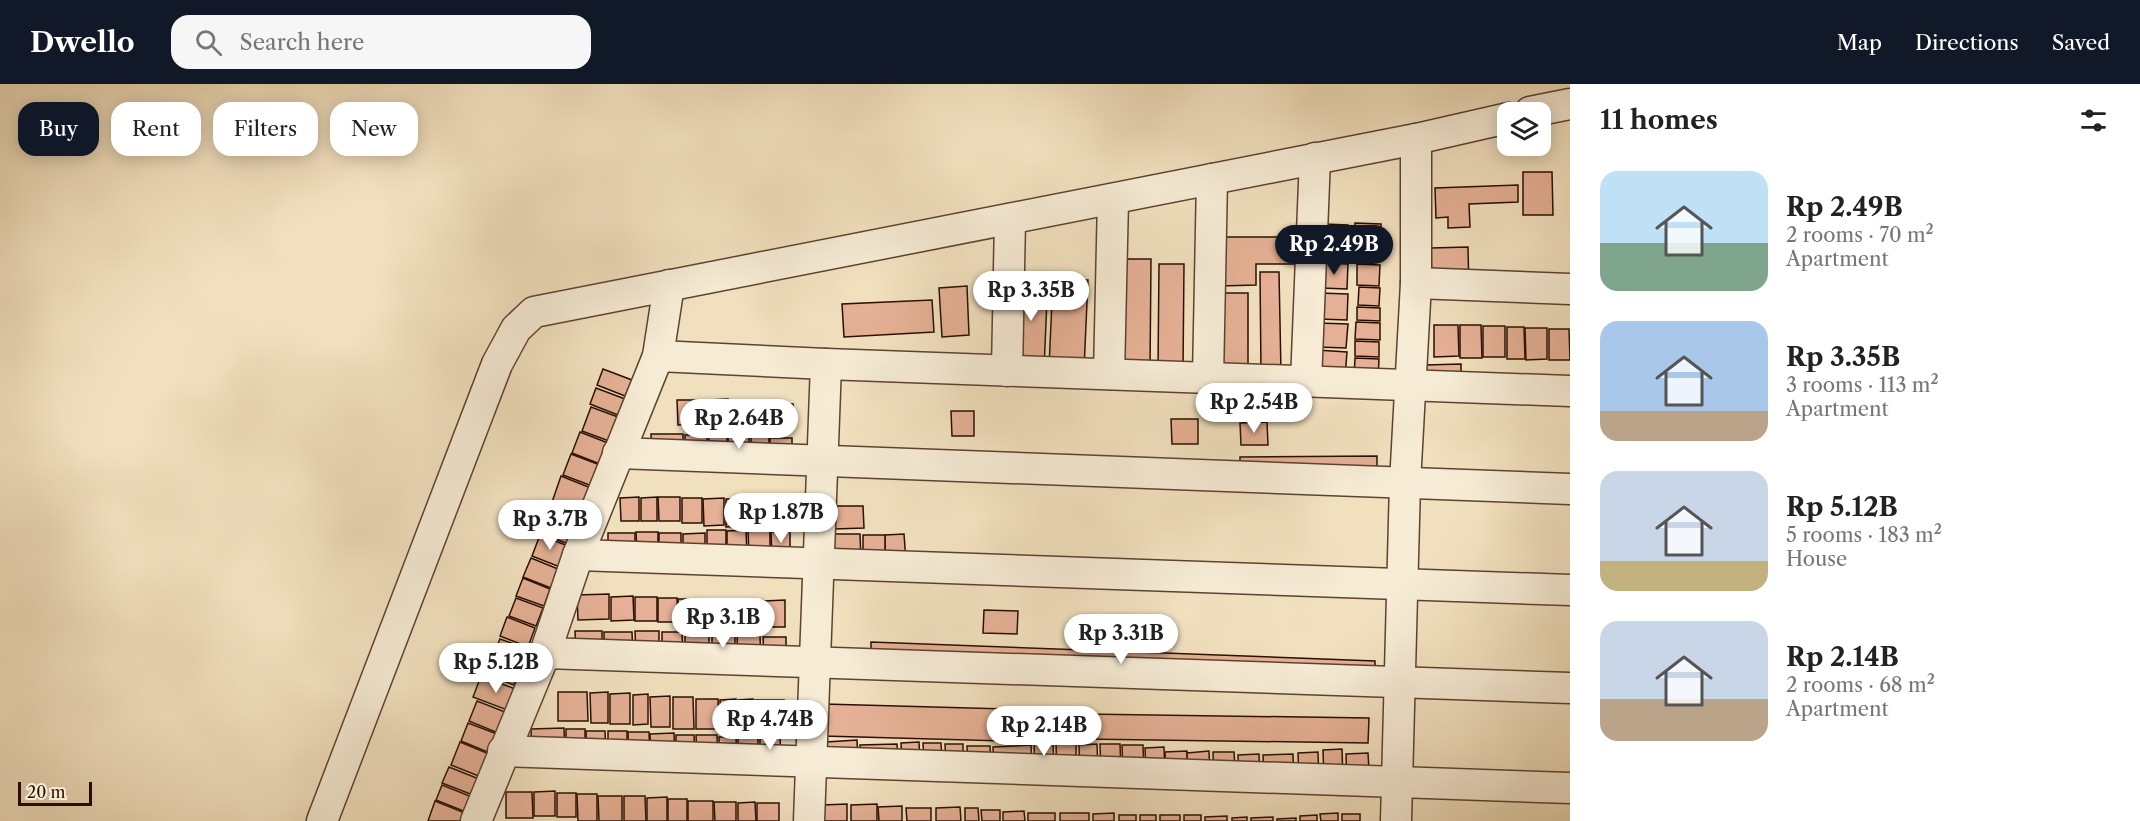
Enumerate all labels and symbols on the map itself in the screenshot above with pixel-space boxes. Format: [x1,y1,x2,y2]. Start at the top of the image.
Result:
pin: Rp 2.49B [1272,225,1396,276]
pin: Rp 3.35B [969,271,1093,322]
pin: Rp 2.54B [1192,383,1316,434]
pin: Rp 2.64B [677,399,801,450]
pin: Rp 1.87B [719,493,843,544]
pin: Rp 3.7B [495,500,605,551]
pin: Rp 3.1B [668,598,778,649]
pin: Rp 3.31B [1059,614,1183,665]
pin: Rp 5.12B [434,643,558,694]
pin: Rp 4.74B [708,700,832,751]
pin: Rp 2.14B [982,706,1106,757]
scale bar [18,779,92,806]

